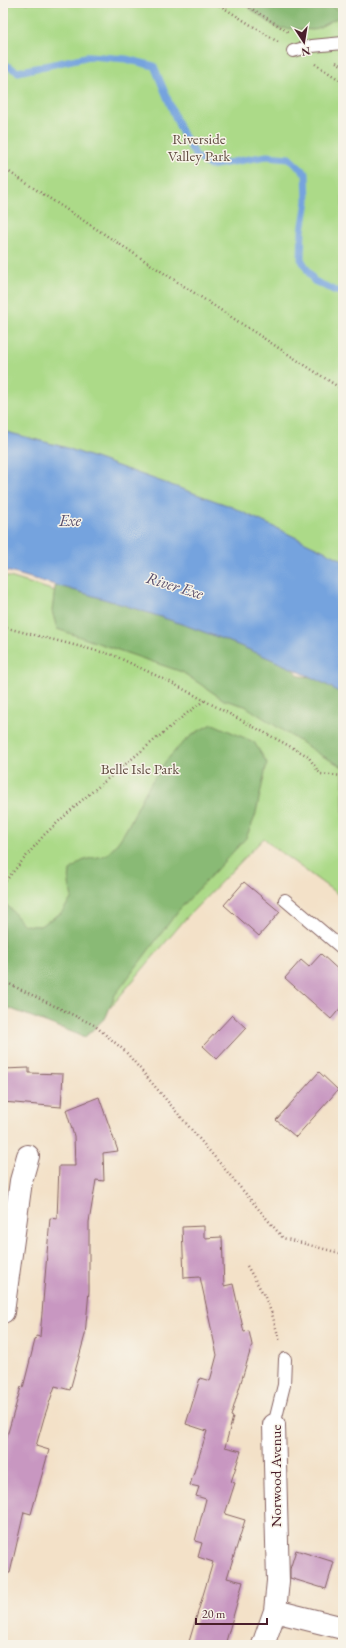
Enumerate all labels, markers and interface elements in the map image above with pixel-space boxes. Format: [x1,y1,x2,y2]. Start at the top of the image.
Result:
north arrow [284,22,324,62]
text: N [300,44,312,60]
park label: Riverside Valley Park [168,129,231,165]
water label: Exe [58,510,81,531]
water label: River Exe [144,567,206,604]
park label: Belle Isle Park [101,759,180,778]
street label: Norwood Avenue [266,1425,285,1527]
scale bar [196,1600,267,1626]
text: 20 m [202,1606,226,1622]

